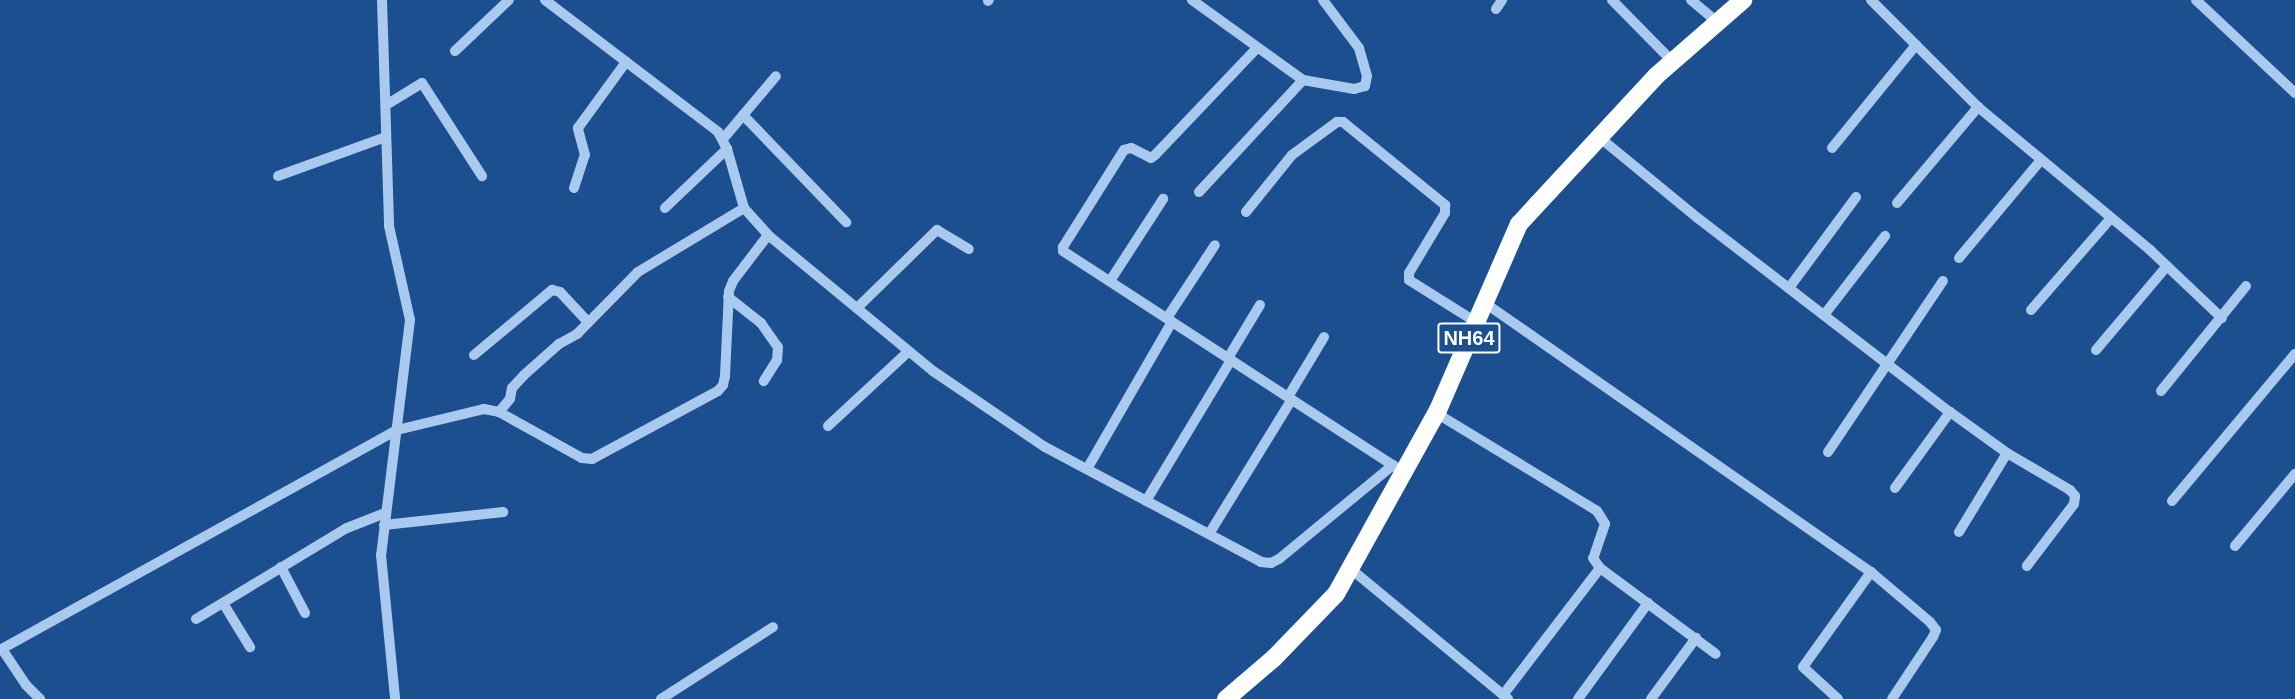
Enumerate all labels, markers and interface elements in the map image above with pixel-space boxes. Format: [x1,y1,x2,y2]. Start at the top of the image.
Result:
road number: NH64 [1436,321,1502,355]

